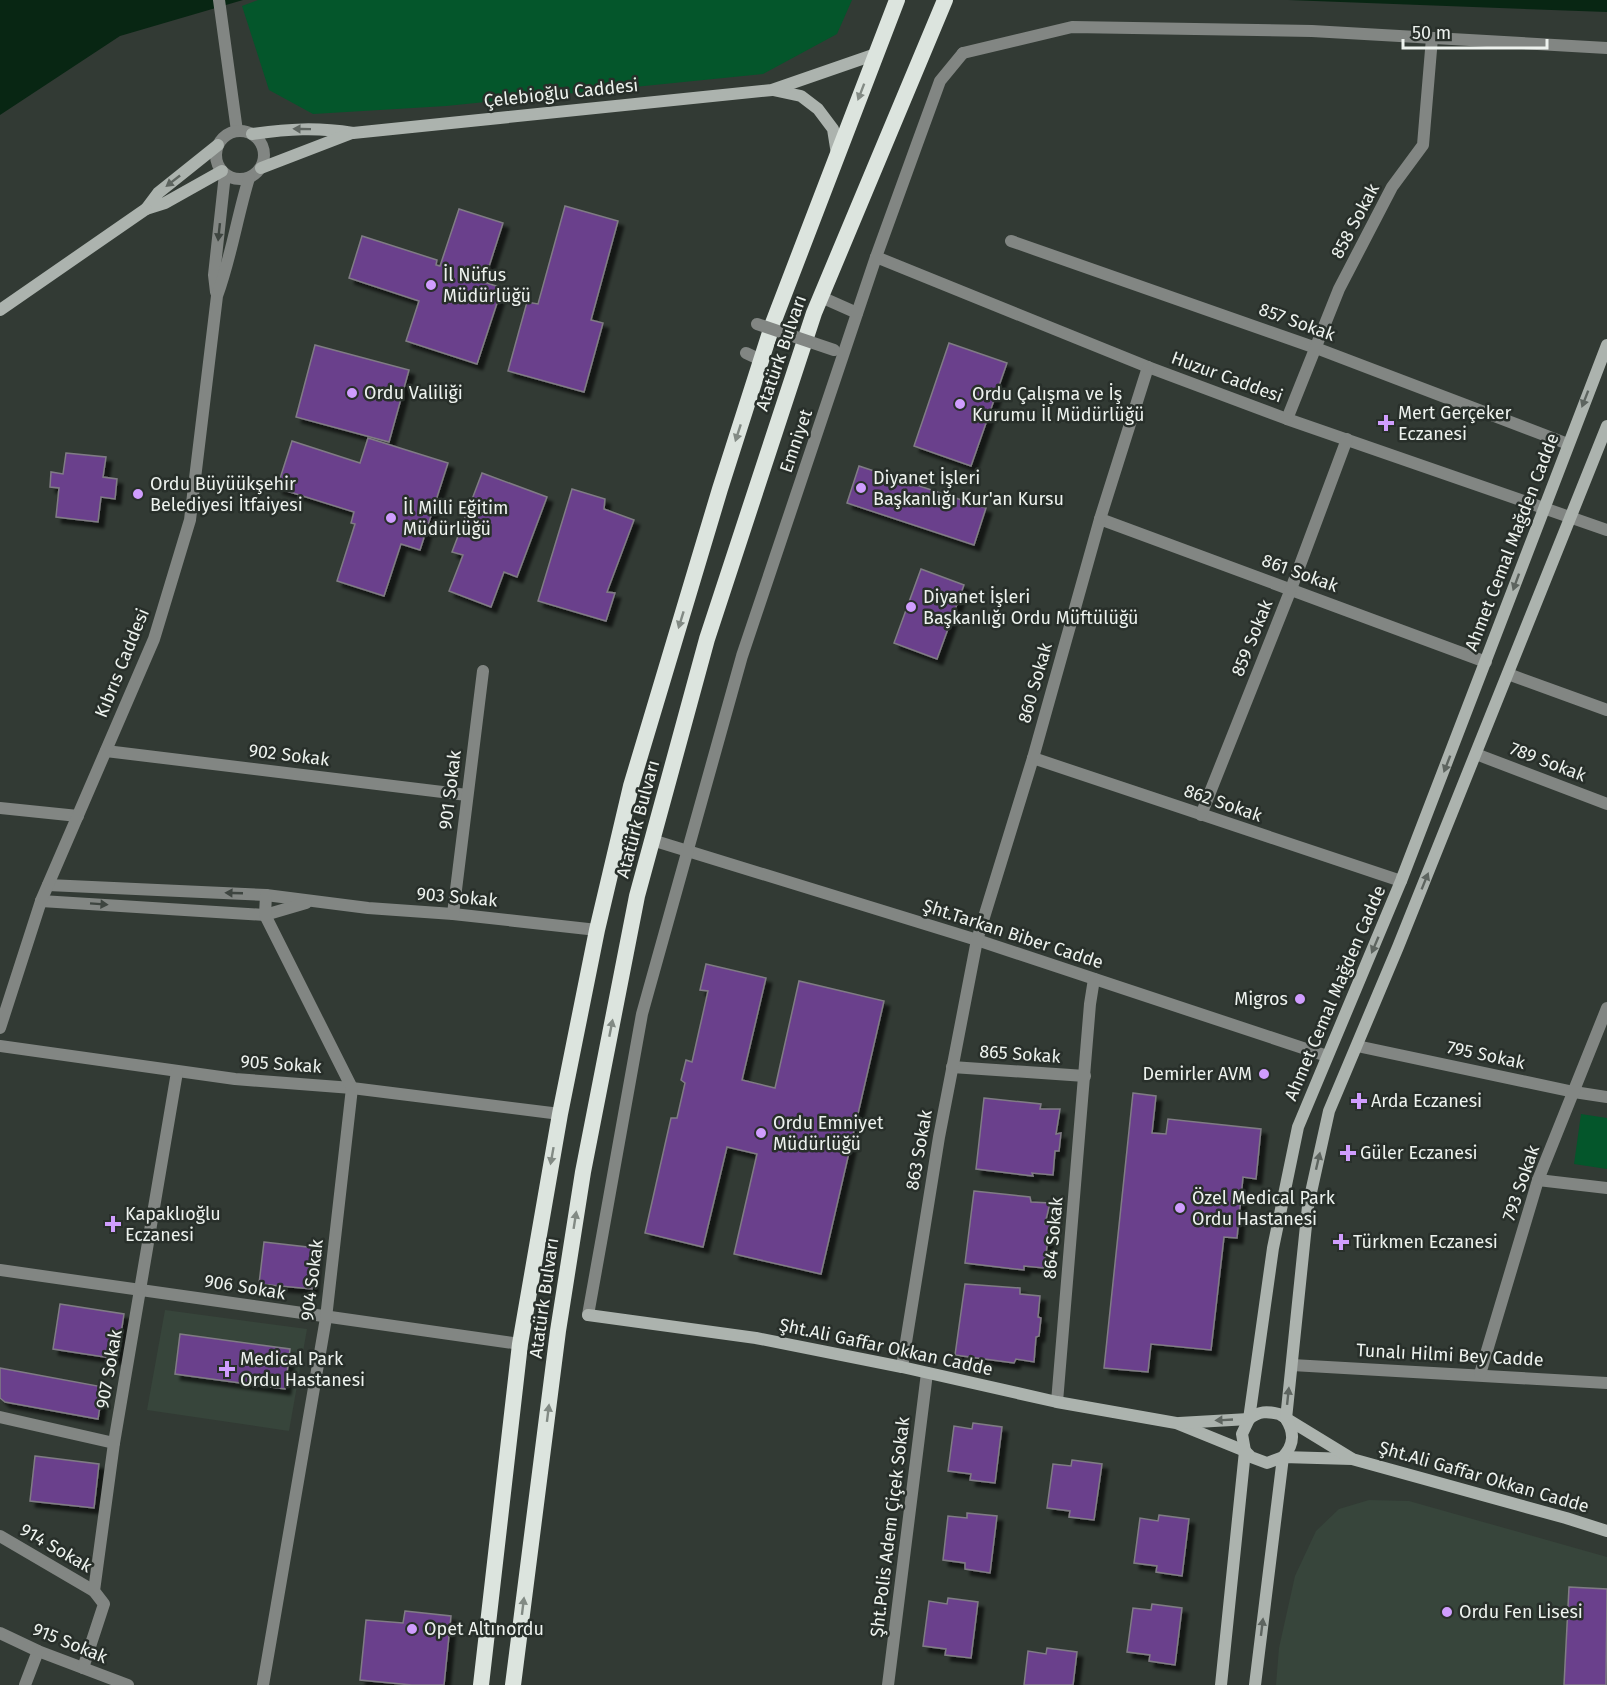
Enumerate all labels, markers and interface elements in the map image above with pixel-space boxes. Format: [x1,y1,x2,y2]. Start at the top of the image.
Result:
scale bar [1403,12,1547,50]
text: 50 m [1412,22,1451,44]
street label: Çelebioğlu Caddesi [483,74,639,112]
one-way arrow [856,83,865,101]
one-way arrow [293,124,312,133]
one-way arrow [165,175,180,187]
street label: 858 Sokak [1326,179,1384,262]
one-way arrow [214,223,224,242]
place label: İl Nüfus Müdürlüğü [443,264,531,307]
marker: İl Nüfus Müdürlüğü [424,278,438,292]
street label: Atatürk Bulvarı [751,292,811,414]
street label: 857 Sokak [1256,298,1339,346]
street label: Huzur Caddesi [1168,347,1286,407]
place label: Ordu Valiliği [364,382,463,404]
place label: Ordu Çalışma ve İş Kurumu İl Müdürlüğü [972,383,1144,426]
marker: Ordu Valiliği [345,386,359,400]
one-way arrow [1580,391,1590,409]
marker: Ordu Çalışma ve İş Kurumu İl Müdürlüğü [953,397,967,411]
place label: Mert Gerçeker Eczanesi [1398,402,1512,445]
street label: Emniyet [775,406,817,476]
marker: Mert Gerçeker Eczanesi [1379,416,1393,430]
one-way arrow [732,424,742,442]
street label: Ahmet Cemal Mağden Cadde [1460,430,1564,654]
place label: Diyanet İşleri Başkanlığı Kur'an Kursu [873,467,1064,510]
place label: Ordu Büyüükşehir Belediyesi İtfaiyesi [150,473,303,516]
marker: Diyanet İşleri Başkanlığı Kur'an Kursu [854,481,868,495]
marker: Ordu Büyüükşehir Belediyesi İtfaiyesi [131,487,145,501]
place label: İl Milli Eğitim Müdürlüğü [403,497,509,540]
marker: İl Milli Eğitim Müdürlüğü [384,511,398,525]
street label: 861 Sokak [1259,549,1342,597]
one-way arrow [1511,573,1521,591]
place label: Diyanet İşleri Başkanlığı Ordu Müftülüğü [923,586,1139,629]
street label: 859 Sokak [1227,596,1278,680]
marker: Diyanet İşleri Başkanlığı Ordu Müftülüğü [904,600,918,614]
street label: Kıbrıs Caddesi [90,605,154,721]
one-way arrow [676,611,685,629]
street label: 860 Sokak [1013,640,1057,726]
street label: 789 Sokak [1507,737,1590,787]
street label: 902 Sokak [247,739,331,771]
street label: 901 Sokak [434,748,466,831]
one-way arrow [1442,755,1451,773]
street label: Atatürk Bulvarı [612,758,664,880]
street label: 862 Sokak [1181,779,1266,827]
one-way arrow [1420,872,1430,890]
street label: 903 Sokak [416,882,499,912]
street label: Ahmet Cemal Mağden Cadde [1280,882,1390,1104]
one-way arrow [225,889,244,898]
street label: Şht.Tarkan Biber Cadde [920,894,1106,974]
one-way arrow [90,900,109,909]
one-way arrow [1370,937,1380,955]
place label: Migros [1234,988,1288,1010]
marker: Migros [1293,992,1307,1006]
one-way arrow [607,1018,616,1037]
street label: 795 Sokak [1445,1036,1528,1074]
street label: 865 Sokak [979,1040,1062,1068]
street label: 905 Sokak [240,1050,323,1078]
place label: Demirler AVM [1142,1063,1252,1085]
marker: Demirler AVM [1257,1067,1271,1081]
place label: Arda Eczanesi [1371,1090,1482,1112]
marker: Arda Eczanesi [1352,1094,1366,1108]
street label: 863 Sokak [901,1107,937,1192]
place label: Ordu Emniyet Müdürlüğü [773,1112,884,1155]
marker: Ordu Emniyet Müdürlüğü [754,1126,768,1140]
street label: 793 Sokak [1498,1141,1544,1224]
place label: Güler Eczanesi [1360,1142,1478,1164]
marker: Güler Eczanesi [1341,1146,1355,1160]
one-way arrow [548,1147,557,1166]
one-way arrow [1313,1152,1323,1170]
place label: Özel Medical Park Ordu Hastanesi [1192,1187,1336,1230]
street label: 864 Sokak [1038,1195,1068,1280]
marker: Özel Medical Park Ordu Hastanesi [1173,1201,1187,1215]
place label: Kapaklıoğlu Eczanesi [125,1203,221,1246]
one-way arrow [571,1210,580,1229]
marker: Kapaklıoğlu Eczanesi [106,1217,120,1231]
place label: Türkmen Eczanesi [1353,1231,1498,1253]
marker: Türkmen Eczanesi [1334,1235,1348,1249]
street label: Atatürk Bulvarı [525,1236,563,1360]
street label: 904 Sokak [296,1237,328,1322]
street label: 906 Sokak [203,1270,288,1304]
street label: Şht.Ali Gaffar Okkan Cadde [777,1314,995,1380]
street label: 907 Sokak [91,1327,127,1410]
street label: Tunalı Hilmi Bey Cadde [1356,1339,1544,1371]
place label: Medical Park Ordu Hastanesi [240,1348,365,1391]
marker: Medical Park Ordu Hastanesi [218,1360,236,1378]
one-way arrow [1283,1386,1293,1405]
one-way arrow [543,1403,552,1422]
street label: Şht.Polis Adem Çiçek Sokak [866,1415,915,1638]
one-way arrow [1215,1416,1234,1425]
street label: Şht.Ali Gaffar Okkan Cadde [1376,1436,1592,1518]
street label: 914 Sokak [16,1519,97,1578]
one-way arrow [518,1597,528,1616]
place label: Ordu Fen Lisesi [1459,1601,1583,1623]
marker: Ordu Fen Lisesi [1440,1605,1454,1619]
one-way arrow [1257,1617,1267,1636]
street label: 915 Sokak [29,1618,111,1668]
place label: Opet Altınordu [424,1618,544,1640]
marker: Opet Altınordu [405,1622,419,1636]

